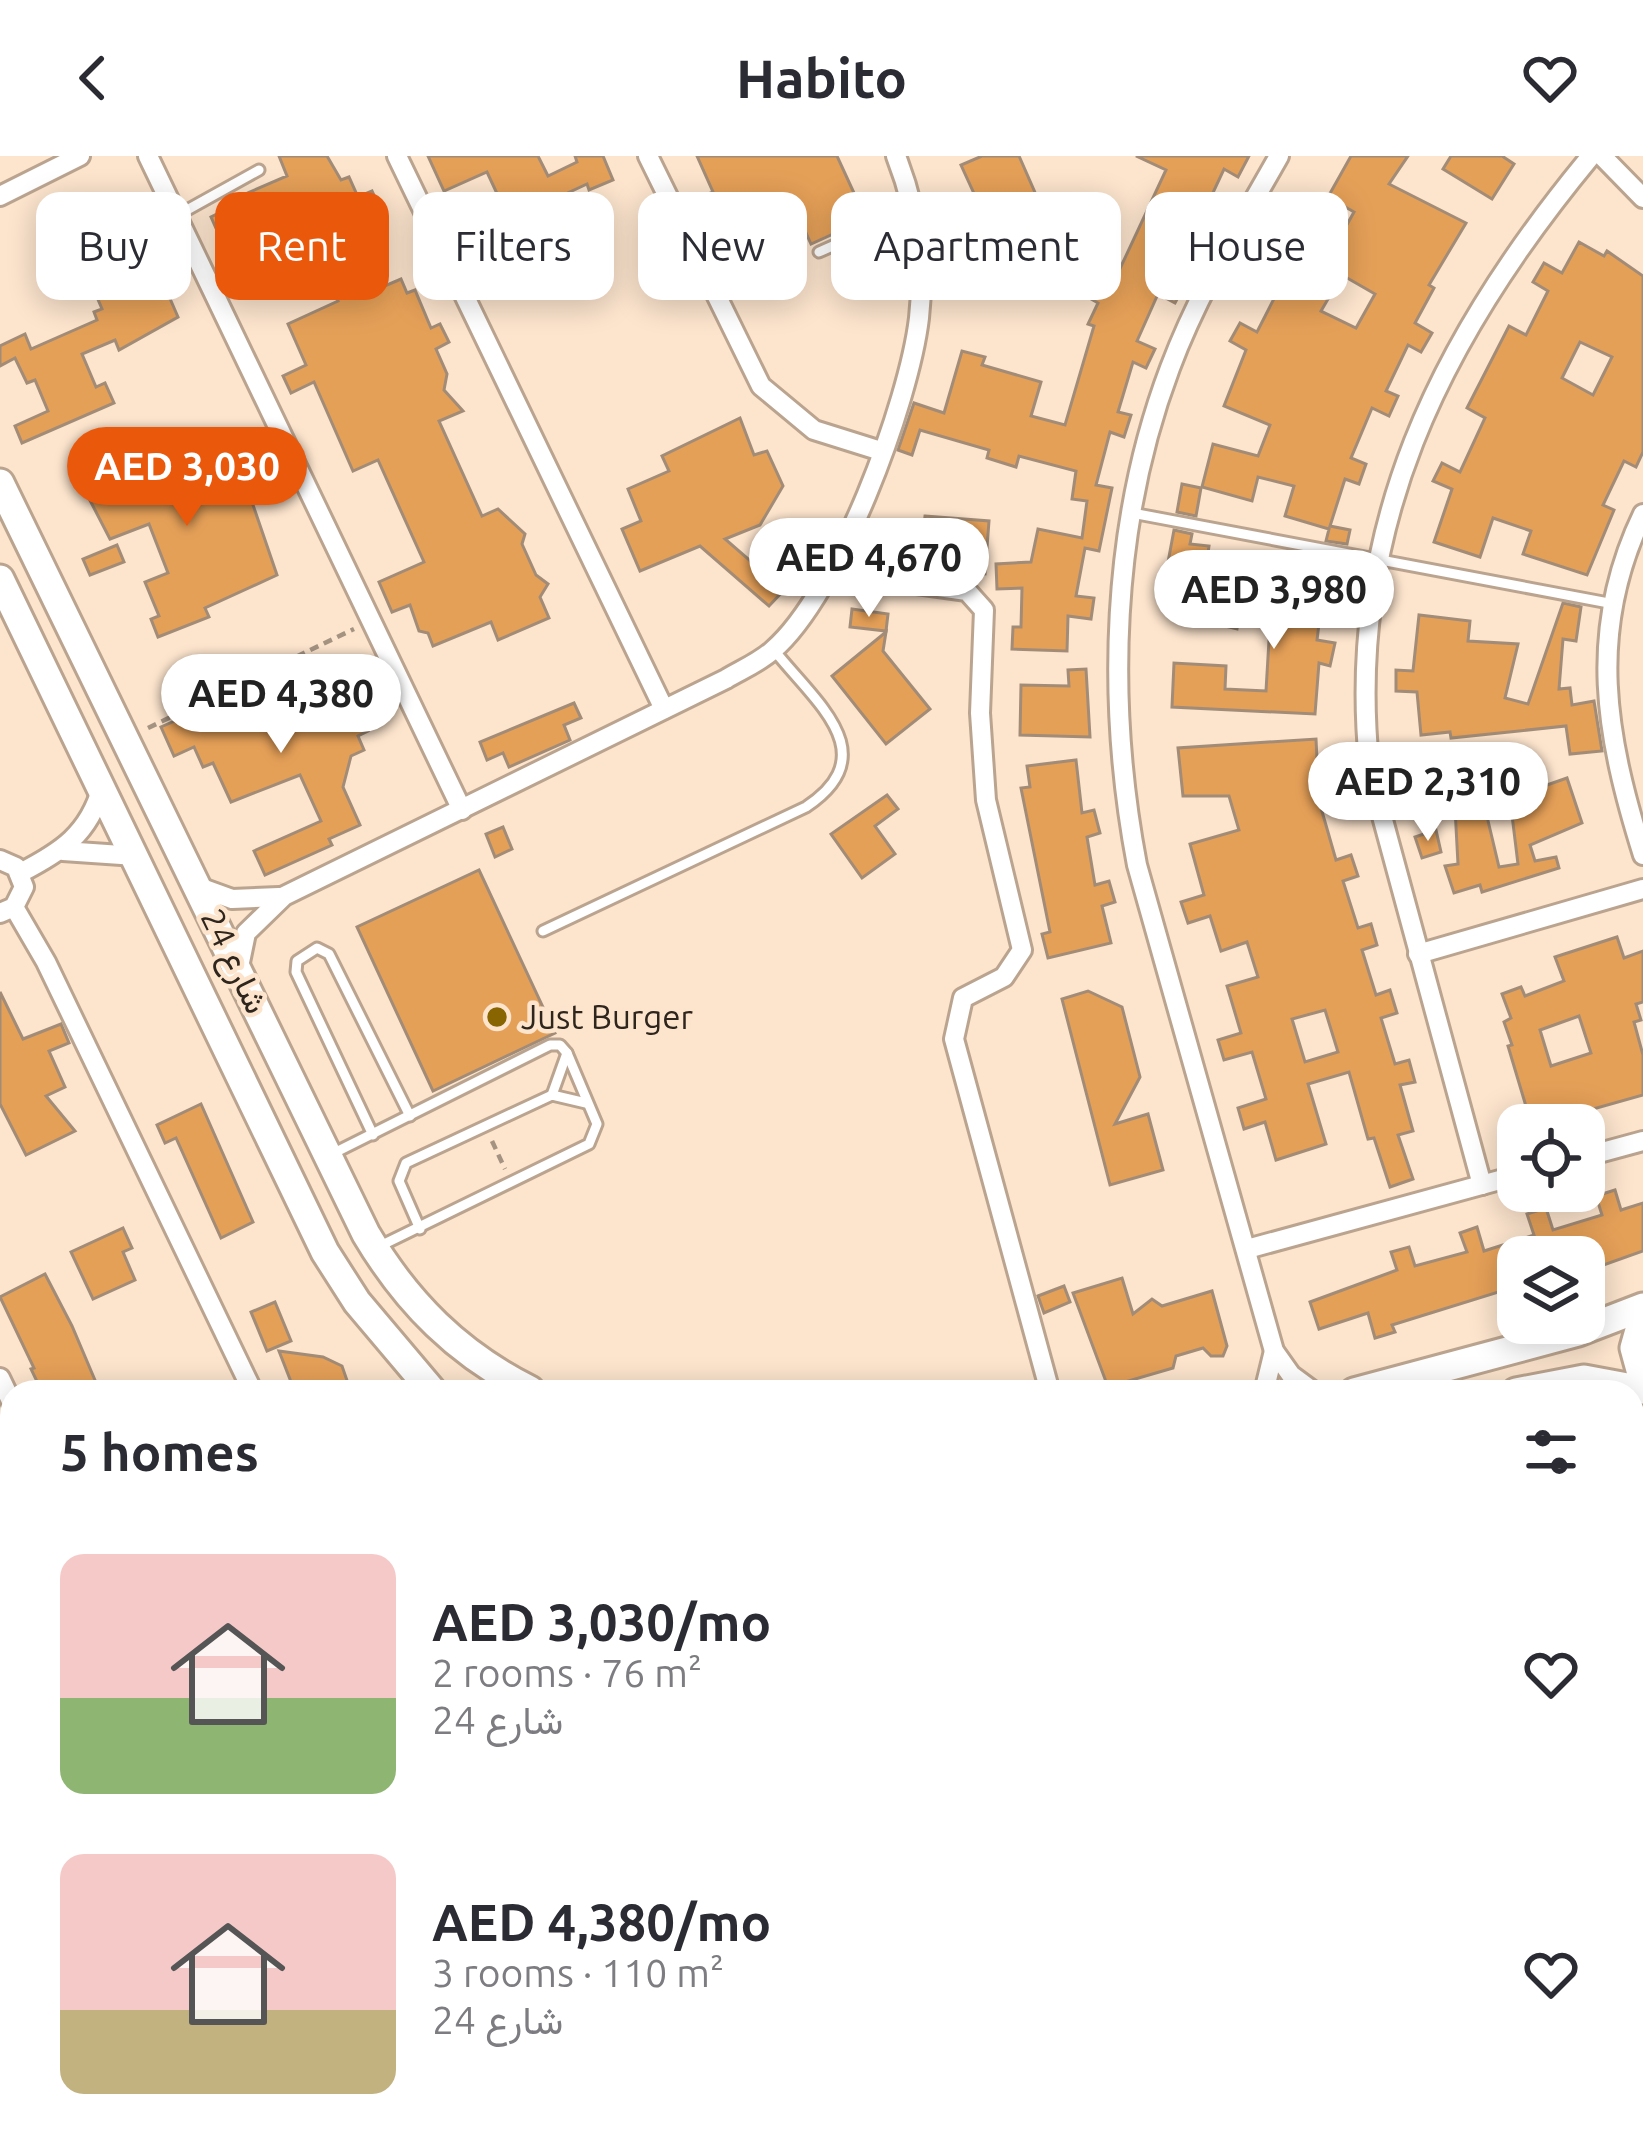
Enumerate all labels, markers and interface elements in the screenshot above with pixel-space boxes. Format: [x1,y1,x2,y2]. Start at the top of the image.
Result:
icon: back [60,45,126,111]
icon: heart [1517,45,1583,111]
text: Habito [736,48,907,108]
chip: Buy [36,192,191,300]
chip: Rent [215,192,389,300]
chip: Filters [413,192,614,300]
chip: New [638,192,807,300]
chip: Apartment [831,192,1121,300]
chip: House [1145,192,1348,300]
pin: AED 3,030 [50,427,324,529]
text: AED 3,030 [94,444,280,487]
pin: AED 4,670 [732,518,1006,620]
text: AED 4,670 [776,535,962,578]
pin: AED 3,980 [1137,550,1411,652]
text: AED 3,980 [1181,567,1367,610]
pin: AED 4,380 [144,654,418,756]
text: AED 4,380 [188,671,374,714]
pin: AED 2,310 [1291,742,1565,844]
text: AED 2,310 [1335,759,1521,802]
street label: شارع 24 [190,903,276,1021]
place label: Just Burger [521,998,693,1035]
marker: Just Burger [484,1004,510,1030]
map controls [1497,1104,1605,1344]
button: locate [1497,1104,1605,1212]
button: layers [1497,1236,1605,1344]
icon: filters [1518,1419,1584,1485]
text: 5 homes [60,1423,259,1481]
text: AED 3,030/mo [432,1593,771,1651]
icon: home [156,1602,300,1746]
icon: heart [1518,1641,1584,1707]
text: 2 rooms · 76 m² [432,1651,702,1694]
text: شارع 24 [432,1698,563,1741]
text: AED 4,380/mo [432,1893,771,1951]
icon: home [156,1902,300,2046]
icon: heart [1518,1941,1584,2007]
text: 3 rooms · 110 m² [432,1951,724,1994]
text: شارع 24 [432,1998,563,2041]

